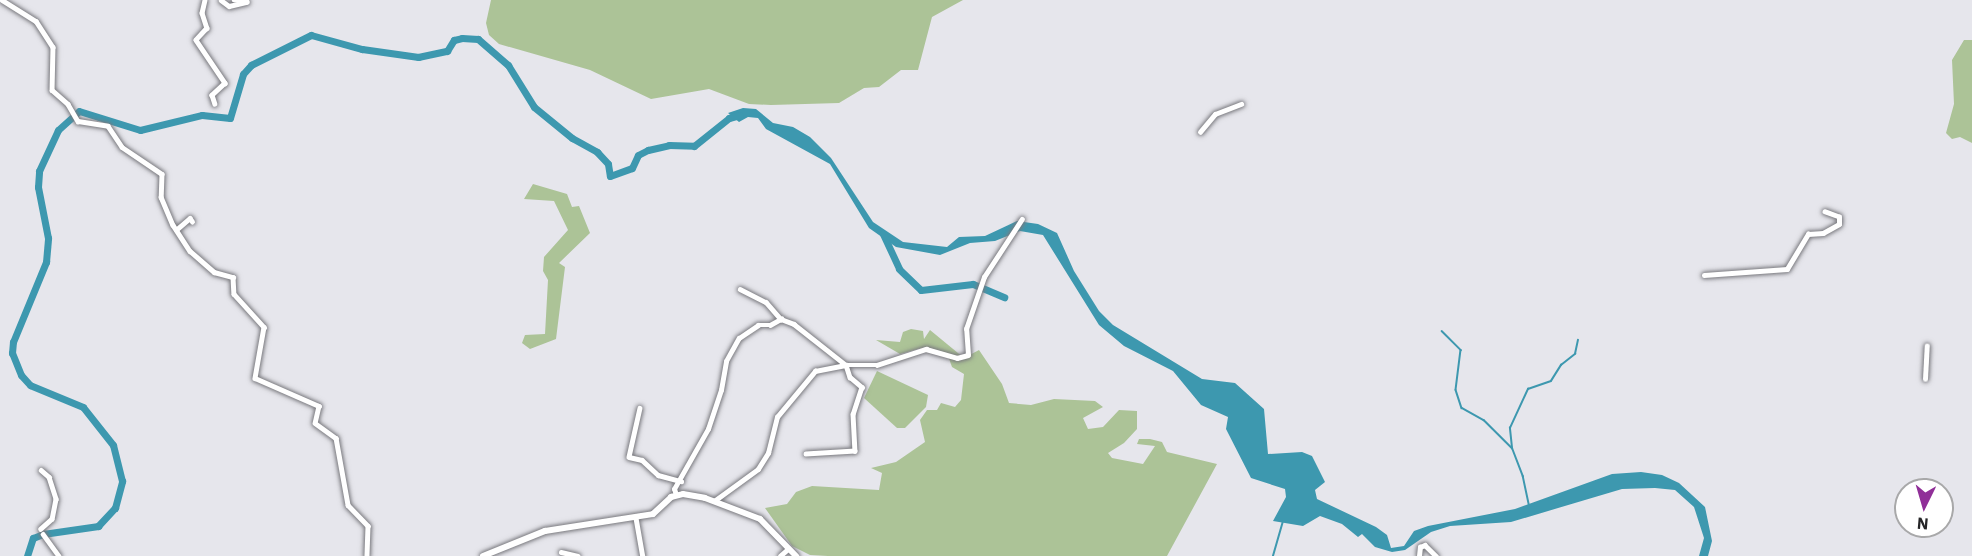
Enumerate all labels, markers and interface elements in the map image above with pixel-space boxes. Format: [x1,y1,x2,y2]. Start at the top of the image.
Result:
north arrow [1894,478,1954,538]
text: N [1916,513,1929,534]

